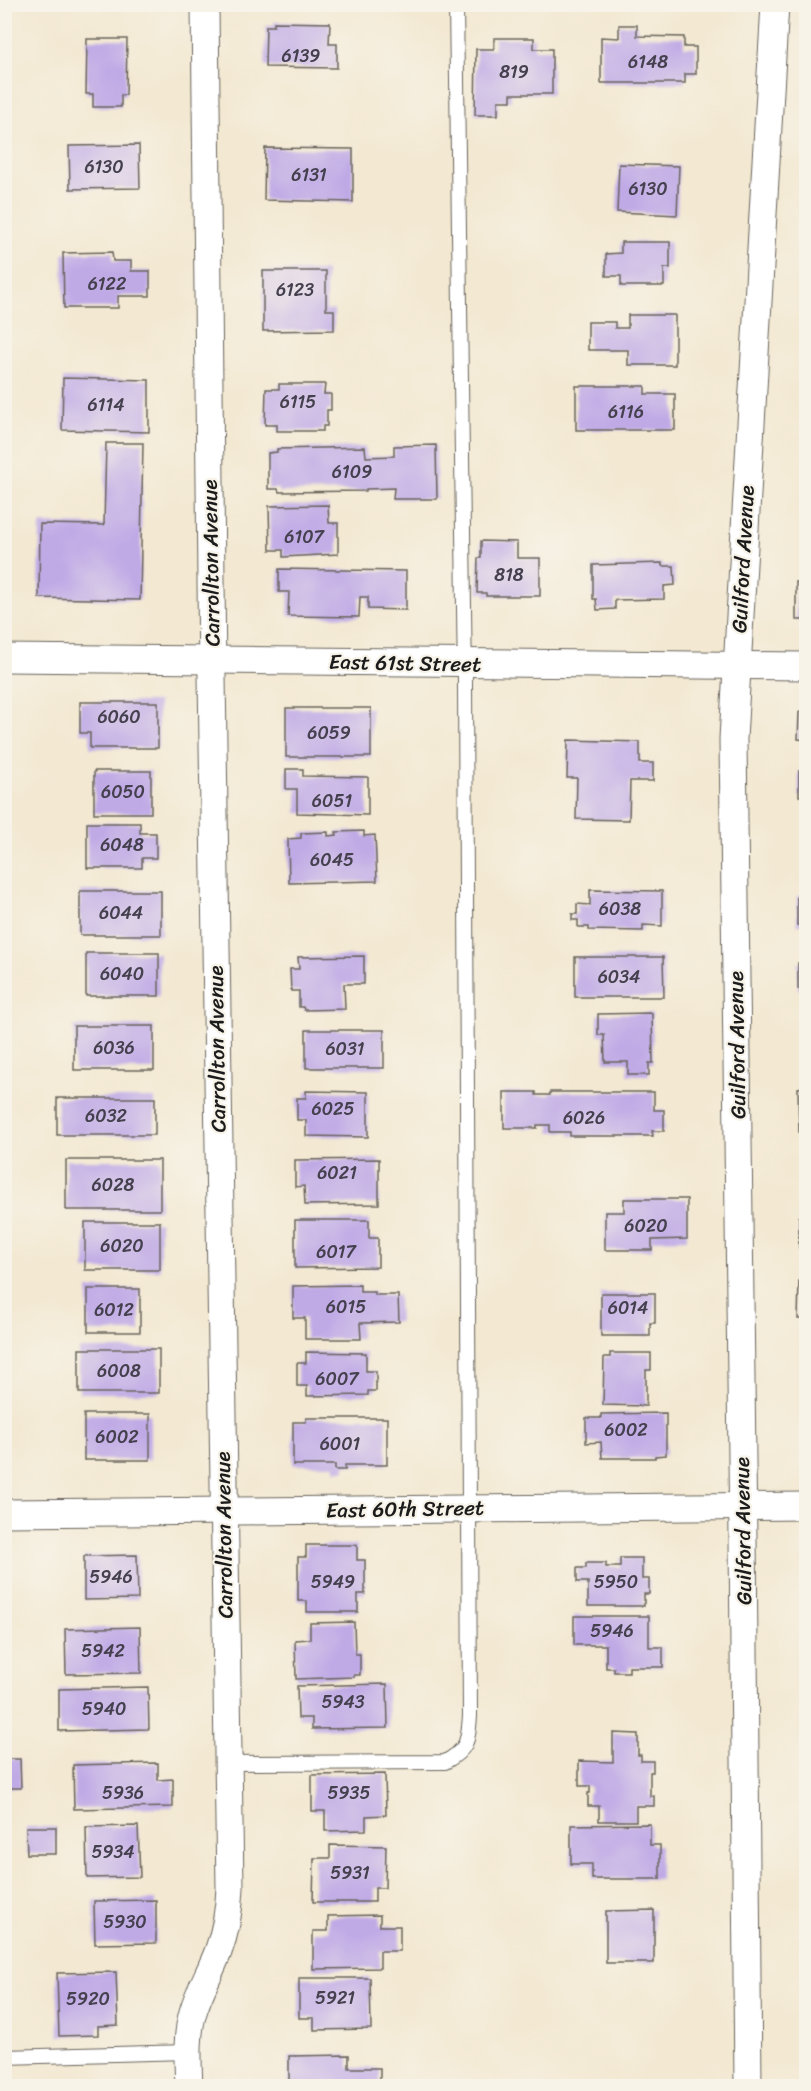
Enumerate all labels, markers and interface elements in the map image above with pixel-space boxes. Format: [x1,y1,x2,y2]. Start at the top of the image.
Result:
house number: 6139 [282,40,320,72]
house number: 6148 [628,46,668,78]
house number: 819 [499,56,529,88]
house number: 6130 [84,151,124,183]
house number: 6131 [291,159,327,191]
house number: 6130 [628,173,668,205]
house number: 6122 [88,268,126,300]
house number: 6123 [276,274,314,306]
house number: 6115 [280,386,316,418]
house number: 6114 [88,389,124,421]
house number: 6116 [608,396,644,428]
house number: 6109 [332,456,372,488]
street label: Carrollton Avenue [191,479,231,647]
street label: Guilford Avenue [720,484,766,634]
house number: 6107 [284,521,326,553]
house number: 818 [494,559,524,591]
street label: East 61st Street [328,643,482,683]
house number: 6060 [97,701,141,733]
house number: 6059 [307,717,351,749]
house number: 6050 [101,776,145,808]
house number: 6051 [312,785,352,817]
house number: 6048 [100,829,144,861]
house number: 6045 [310,844,354,876]
house number: 6038 [599,893,641,925]
house number: 6044 [99,897,143,929]
house number: 6040 [100,958,144,990]
house number: 6034 [598,961,640,993]
street label: Carrollton Avenue [197,965,237,1133]
street label: Guilford Avenue [717,971,757,1119]
house number: 6036 [93,1032,135,1064]
house number: 6031 [325,1033,365,1065]
house number: 6025 [312,1093,354,1125]
house number: 6032 [85,1100,127,1132]
house number: 6026 [563,1102,605,1134]
house number: 6021 [317,1157,357,1189]
house number: 6028 [92,1169,135,1201]
house number: 6020 [624,1210,668,1242]
house number: 6020 [100,1230,144,1262]
house number: 6017 [316,1236,358,1268]
house number: 6015 [326,1291,366,1323]
house number: 6014 [608,1292,648,1324]
house number: 6012 [94,1294,134,1326]
house number: 6008 [97,1355,141,1387]
house number: 6007 [315,1363,360,1395]
house number: 6002 [604,1414,648,1446]
house number: 6002 [95,1421,139,1453]
house number: 6001 [320,1428,361,1460]
street label: Carrollton Avenue [204,1451,244,1619]
street label: Guilford Avenue [723,1457,763,1605]
street label: East 60th Street [325,1489,485,1529]
house number: 5946 [89,1561,133,1593]
house number: 5949 [311,1566,355,1598]
house number: 5950 [594,1566,638,1598]
house number: 5946 [590,1615,634,1647]
house number: 5942 [81,1635,125,1667]
house number: 5943 [321,1686,365,1718]
house number: 5940 [82,1693,126,1725]
house number: 5936 [102,1777,144,1809]
house number: 5935 [328,1777,370,1809]
house number: 5934 [91,1836,135,1868]
house number: 5931 [330,1857,370,1889]
house number: 5930 [103,1906,147,1938]
house number: 5921 [315,1982,355,2014]
house number: 5920 [66,1983,110,2015]

